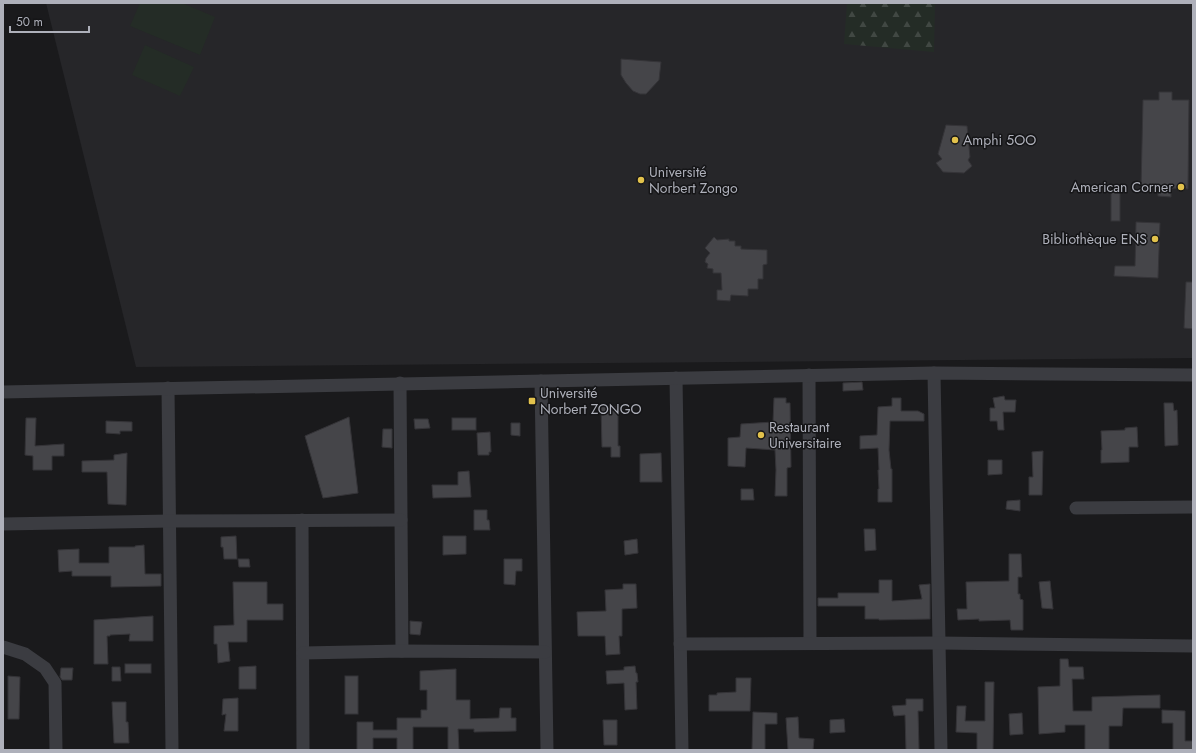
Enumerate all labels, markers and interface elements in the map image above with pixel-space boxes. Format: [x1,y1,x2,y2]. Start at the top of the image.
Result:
scale bar [10,8,89,34]
text: 50 m [16,13,43,31]
place label: Amphi 5OO [963,130,1036,150]
marker: Amphi 5OO [950,135,960,145]
place label: Université Norbert Zongo [649,162,738,198]
marker: Université Norbert Zongo [636,175,646,185]
place label: American Corner [1071,177,1173,197]
marker: American Corner [1176,182,1186,192]
place label: Bibliothèque ENS [1042,229,1147,249]
marker: Bibliothèque ENS [1150,234,1160,244]
place label: Université Norbert ZONGO [540,383,642,419]
marker: Université Norbert ZONGO [527,396,537,406]
place label: Restaurant Universitaire [769,417,842,453]
marker: Restaurant Universitaire [756,430,766,440]

